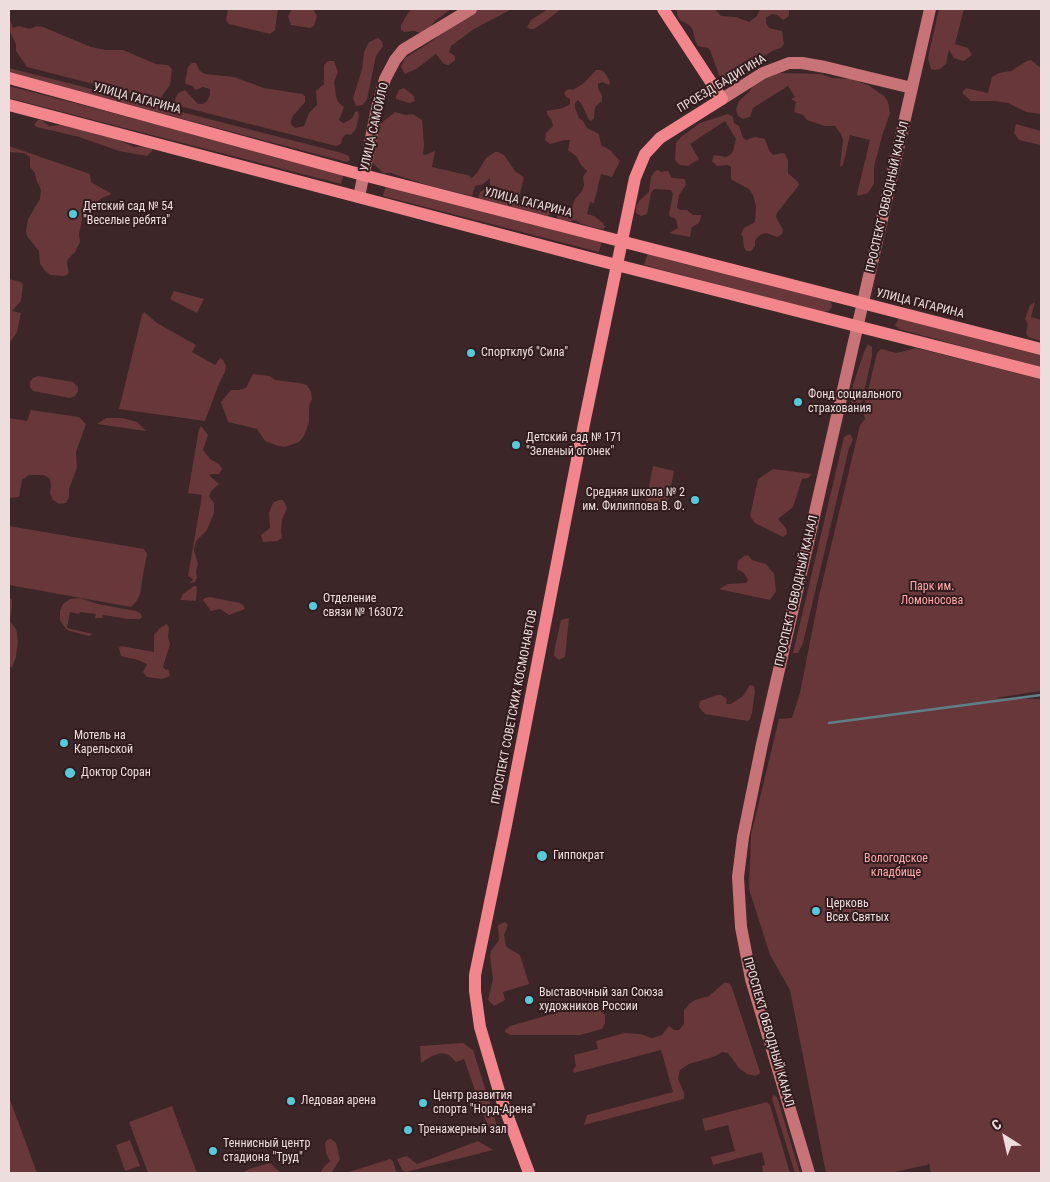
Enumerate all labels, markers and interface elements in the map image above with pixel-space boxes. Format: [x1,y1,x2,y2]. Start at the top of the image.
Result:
street label: ПРОЕЗД БАДИГИНА [675,52,769,116]
street label: УЛИЦА ГАГАРИНА [91,80,183,118]
street label: УЛИЦА САМОЙЛО [358,81,392,173]
street label: ПРОСПЕКТ ОБВОДНЫЙ КАНАЛ [864,120,912,274]
street label: УЛИЦА ГАГАРИНА [482,185,574,221]
place label: Детский сад № 54 "Веселые ребята" [83,200,173,228]
marker: Детский сад № 54 "Веселые ребята" [67,208,79,220]
street label: УЛИЦА ГАГАРИНА [874,286,966,322]
place label: Спортклуб "Сила" [481,346,568,360]
marker: Спортклуб "Сила" [465,347,477,359]
place label: Фонд социального страхования [808,388,902,416]
marker: Фонд социального страхования [792,396,804,408]
place label: Детский сад № 171 "Зеленый огонек" [526,431,622,459]
marker: Детский сад № 171 "Зеленый огонек" [510,439,522,451]
place label: Средняя школа № 2 им. Филиппова В. Ф. [582,486,685,514]
marker: Средняя школа № 2 им. Филиппова В. Ф. [689,494,701,506]
street label: ПРОСПЕКТ ОБВОДНЫЙ КАНАЛ [773,514,821,668]
park label: Парк им. Ломоносова [901,580,963,608]
place label: Отделение связи № 163072 [323,592,404,620]
marker: Отделение связи № 163072 [307,600,319,612]
street label: ПРОСПЕКТ СОВЕТСКИХ КОСМОНАВТОВ [489,608,541,806]
place label: Мотель на Карельской [74,729,133,757]
marker: Мотель на Карельской [58,737,70,749]
marker: Доктор Соран [63,766,77,780]
place label: Доктор Соран [81,766,151,780]
marker: Гиппократ [535,849,549,863]
place label: Гиппократ [553,849,604,863]
park label: Вологодское кладбище [864,852,928,880]
place label: Церковь Всех Святых [826,897,889,925]
marker: Церковь Всех Святых [810,905,822,917]
street label: ПРОСПЕКТ ОБВОДНЫЙ КАНАЛ [740,956,796,1108]
place label: Выставочный зал Союза художников России [539,986,663,1014]
marker: Выставочный зал Союза художников России [523,994,535,1006]
place label: Центр развития спорта "Норд-Арена" [433,1089,536,1117]
place label: Ледовая арена [301,1094,376,1108]
marker: Ледовая арена [285,1095,297,1107]
marker: Центр развития спорта "Норд-Арена" [417,1097,429,1109]
north arrow [980,1112,1030,1162]
text: С [989,1116,1004,1134]
place label: Тренажерный зал [418,1123,507,1137]
marker: Тренажерный зал [402,1124,414,1136]
place label: Теннисный центр стадиона "Труд" [223,1137,310,1165]
marker: Теннисный центр стадиона "Труд" [207,1145,219,1157]

